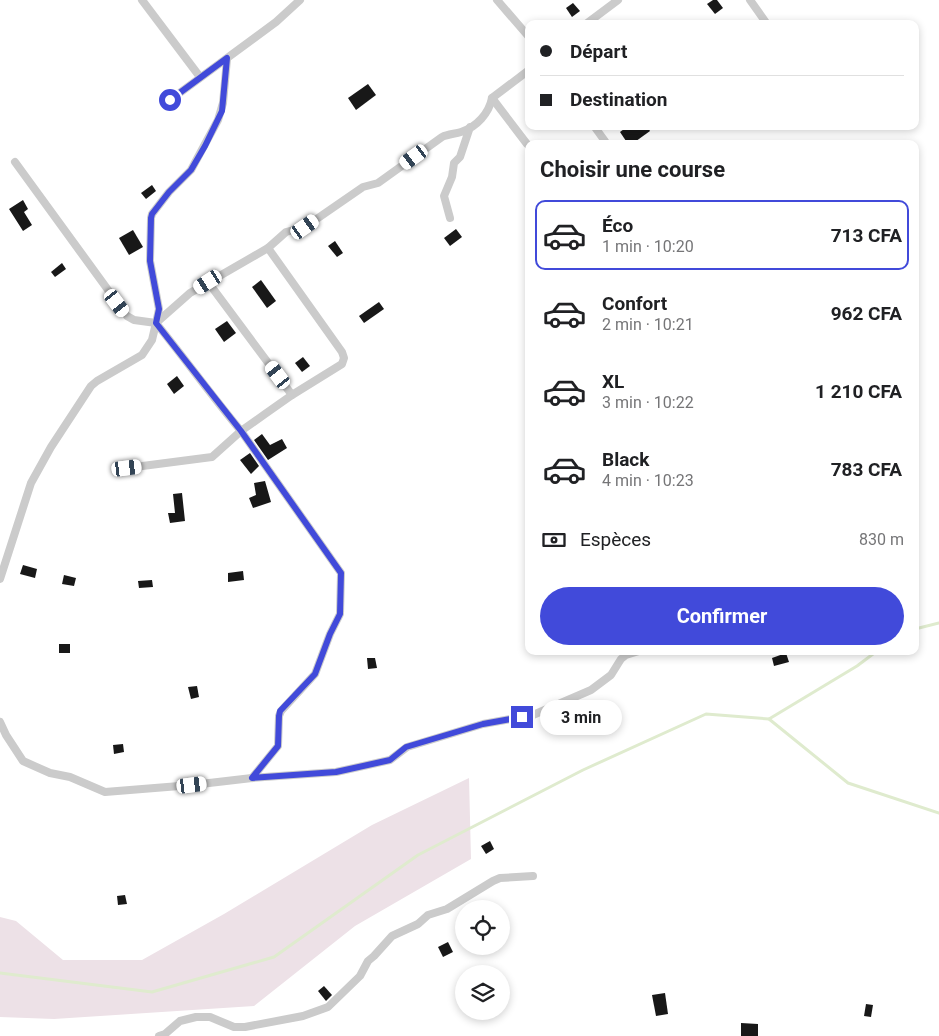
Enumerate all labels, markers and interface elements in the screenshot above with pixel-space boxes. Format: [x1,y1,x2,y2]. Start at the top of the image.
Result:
text: Départ [570,40,627,63]
text: Destination [570,88,667,111]
route start [159,89,181,111]
car [397,142,430,172]
text: Choisir une course [540,157,725,182]
car [288,212,321,242]
icon: car [542,213,587,258]
text: Éco [602,214,633,237]
text: 713 CFA [831,224,902,247]
text: 1 min · 10:20 [602,237,694,256]
car [191,268,224,296]
car [101,287,132,319]
icon: car [542,291,587,336]
text: Confort [602,292,667,315]
text: 962 CFA [831,302,902,325]
text: 2 min · 10:21 [602,315,694,334]
car [262,359,293,391]
icon: car [542,369,587,414]
text: XL [602,370,624,393]
text: 1 210 CFA [815,380,902,403]
text: 3 min · 10:22 [602,393,694,412]
icon: car [542,447,587,492]
text: Black [602,448,649,471]
text: 783 CFA [831,458,902,481]
car [111,459,142,477]
text: 4 min · 10:23 [602,471,694,490]
icon: cash [540,526,568,554]
text: Espèces [580,528,651,551]
text: 830 m [859,530,904,549]
button: Confirmer [540,587,904,645]
callout: 3 min [540,700,622,734]
route end [511,706,533,728]
text: 3 min [561,708,601,727]
car [176,776,207,794]
map controls [455,900,510,1020]
button: locate [455,900,510,955]
button: layers [455,965,510,1020]

